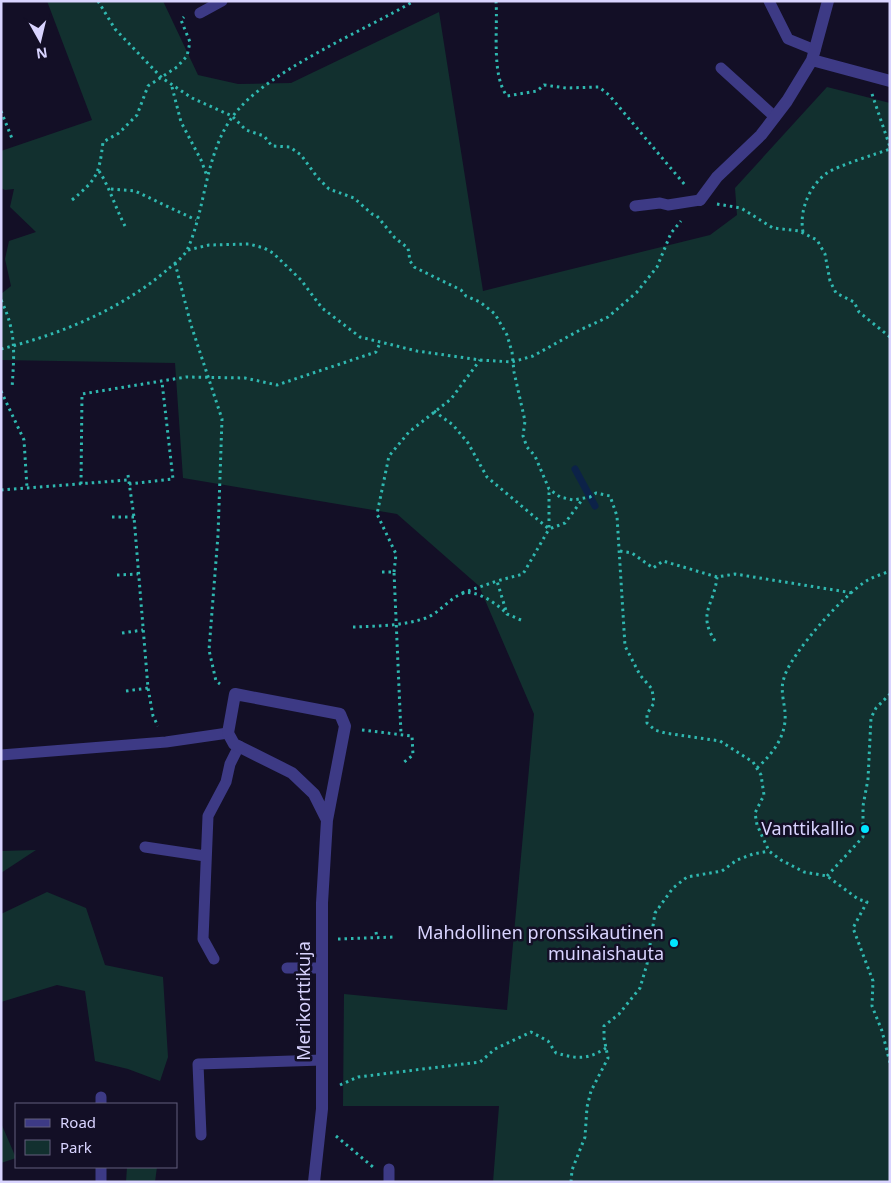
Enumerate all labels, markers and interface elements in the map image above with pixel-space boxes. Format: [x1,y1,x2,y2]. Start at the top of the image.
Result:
north arrow [15,15,65,65]
text: N [35,43,49,64]
place label: Vanttikallio [761,816,855,840]
marker: Vanttikallio [859,823,871,835]
place label: Mahdollinen pronssikautinen muinaishauta [417,920,664,965]
marker: Mahdollinen pronssikautinen muinaishauta [668,937,680,949]
street label: Merikorttikuja [291,941,315,1061]
legend [15,1103,178,1168]
text: Road [60,1112,96,1132]
text: Park [60,1137,92,1157]

